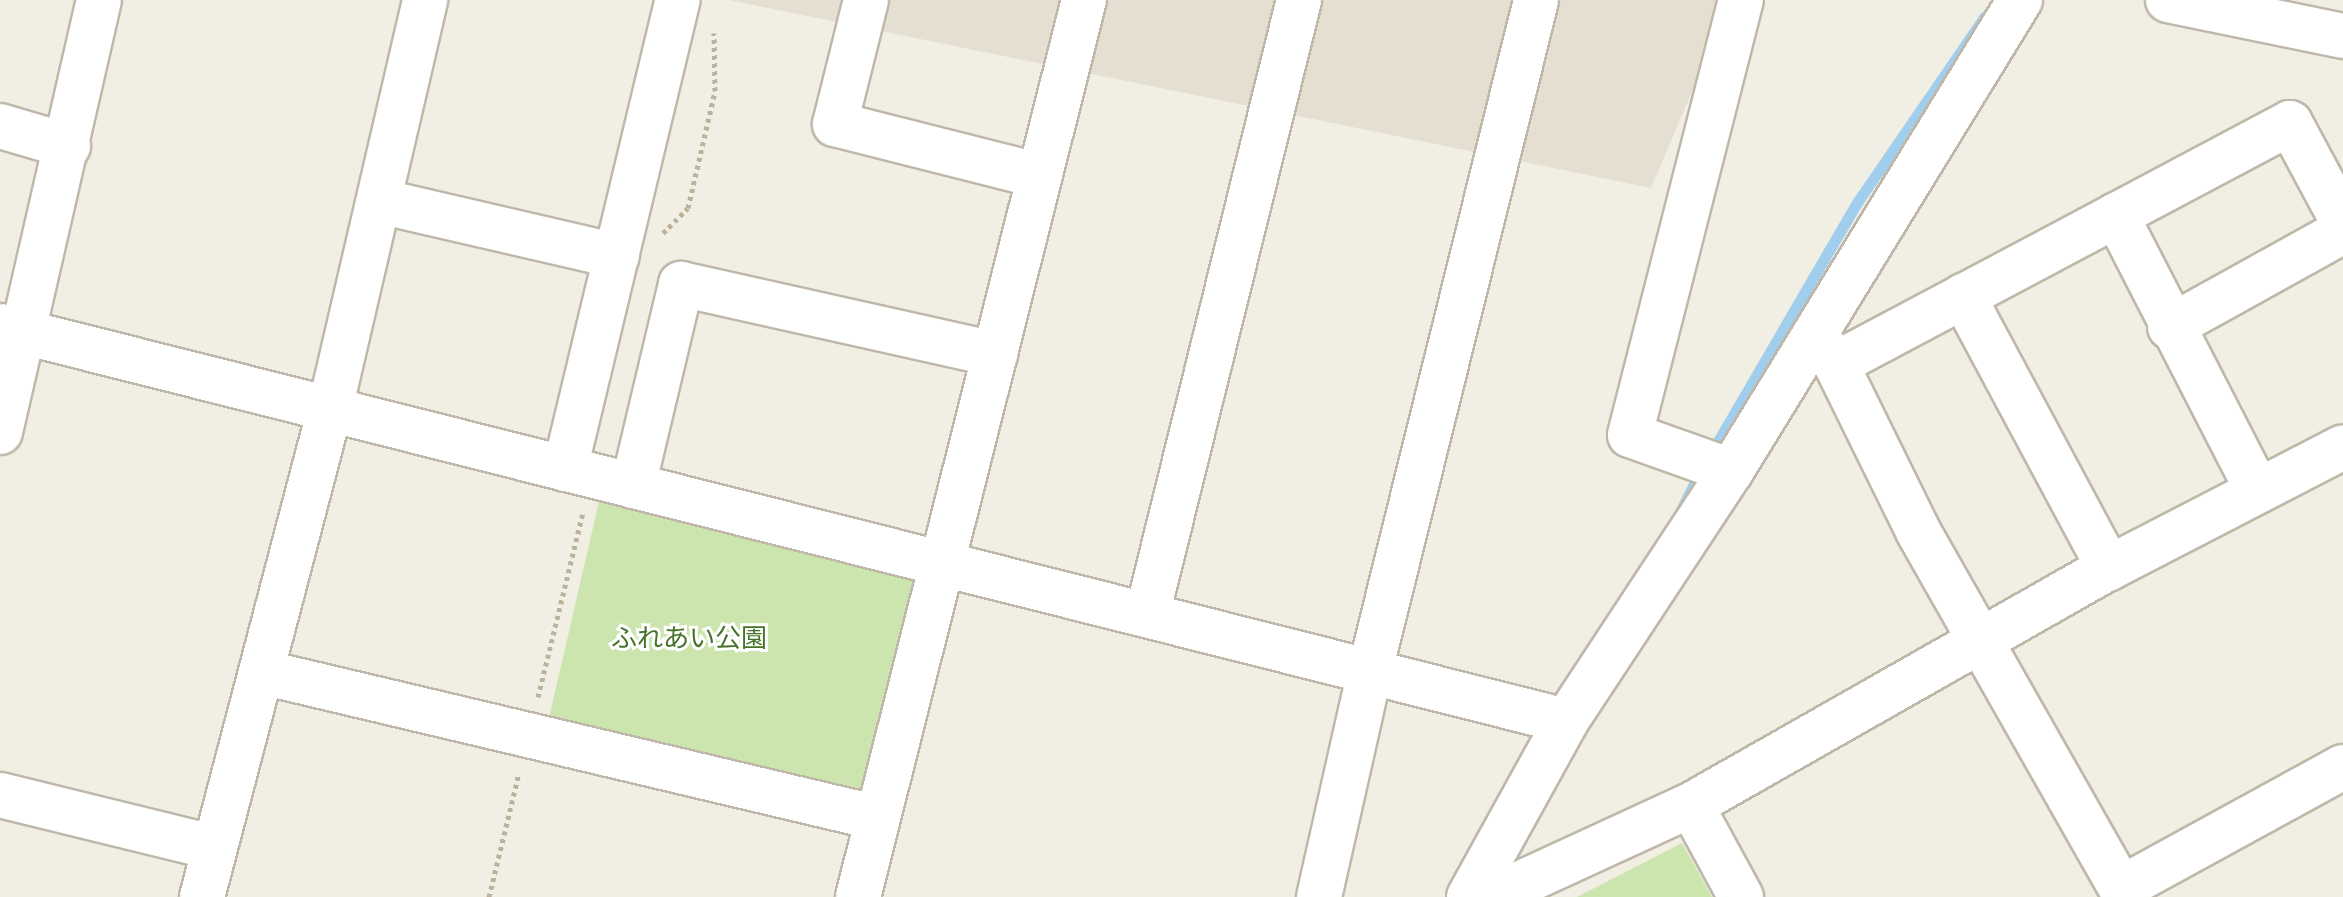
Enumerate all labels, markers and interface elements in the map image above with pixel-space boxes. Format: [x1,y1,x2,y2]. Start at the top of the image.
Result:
park label: ふれあい公園 [611,623,767,655]

